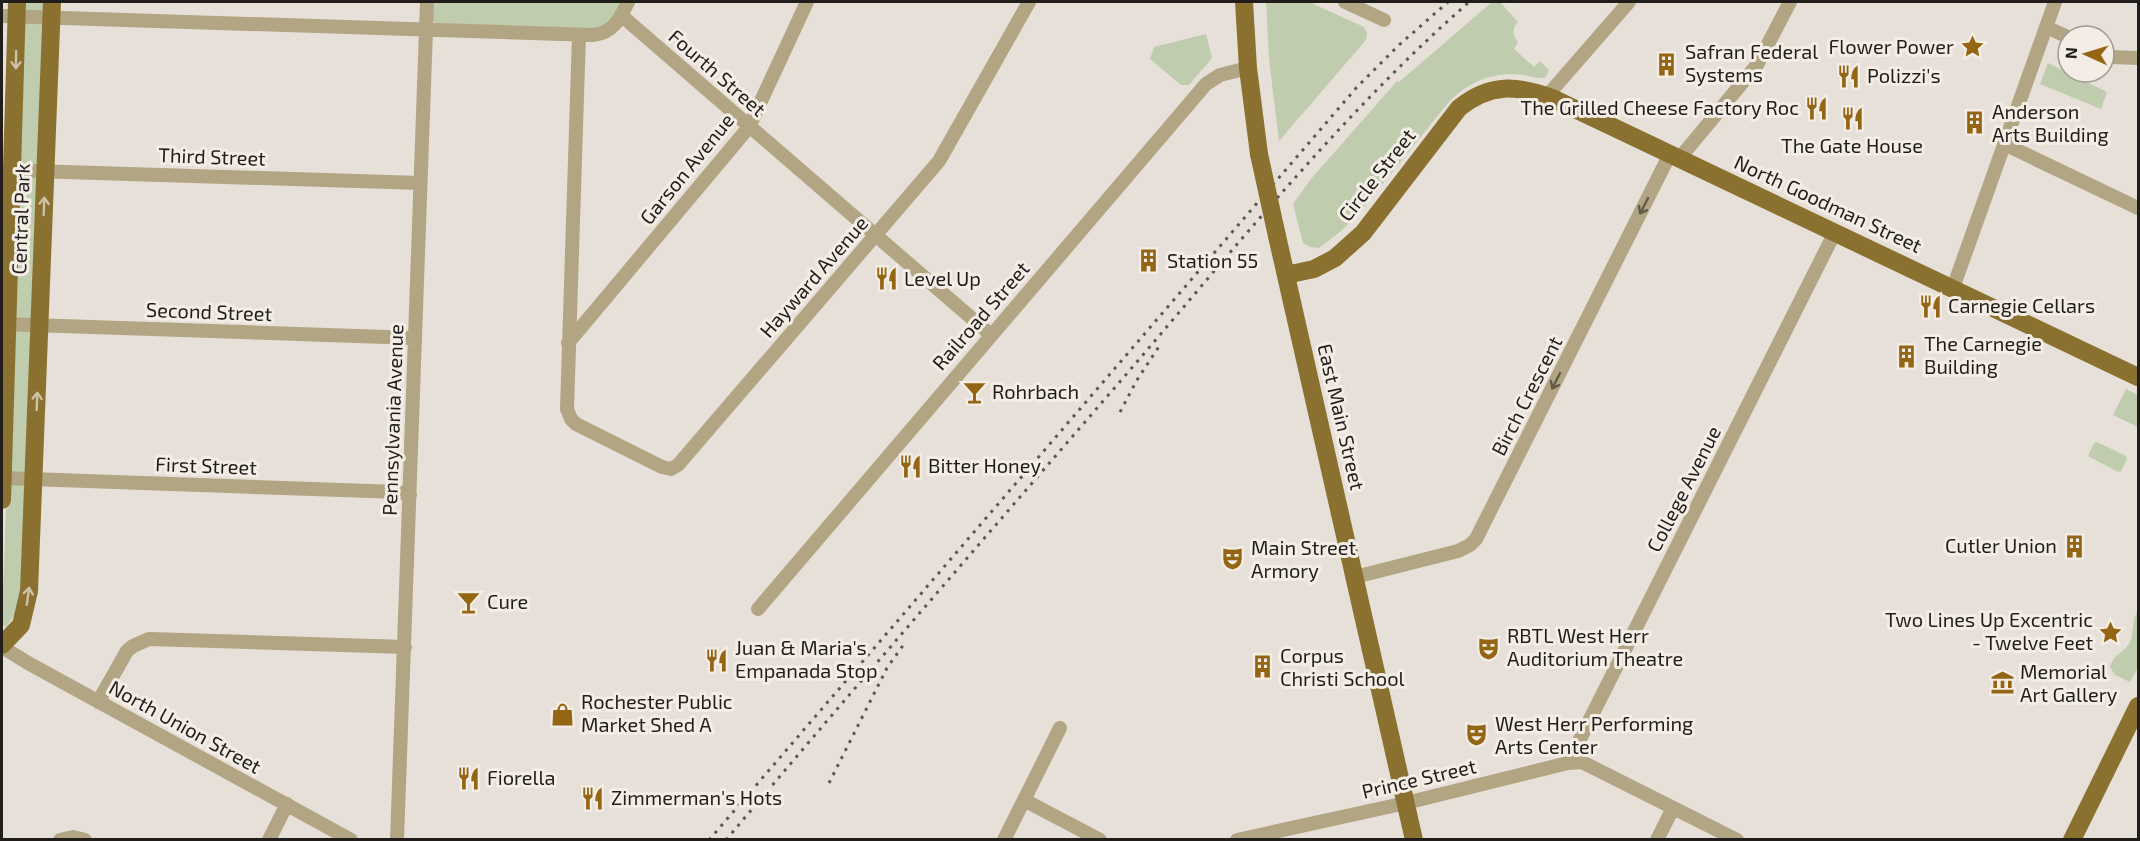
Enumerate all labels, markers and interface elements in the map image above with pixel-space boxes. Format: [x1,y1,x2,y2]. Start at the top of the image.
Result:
street label: Fourth Street [664,24,771,121]
north arrow [2056,24,2116,84]
place label: Flower Power [1829,34,1954,58]
place icon: Flower Power [1959,34,1985,60]
place label: Safran Federal Systems [1685,39,1818,86]
text: N [2061,46,2080,59]
one-way arrow [10,49,21,69]
building icon: Safran Federal Systems [1654,51,1680,77]
restaurant icon: Polizzi's [1836,63,1862,89]
place label: Polizzi's [1867,63,1941,87]
place label: The Grilled Cheese Factory Roc [1521,95,1799,119]
restaurant icon: The Grilled Cheese Factory Roc [1804,95,1830,121]
place label: Anderson Arts Building [1992,99,2109,146]
restaurant icon: The Gate House [1839,106,1865,132]
street label: Garson Avenue [634,108,738,229]
building icon: Anderson Arts Building [1961,110,1987,136]
street label: Circle Street [1333,123,1420,225]
place label: The Gate House [1781,133,1923,157]
street label: Third Street [158,142,267,170]
street label: North Goodman Street [1731,149,1926,257]
street label: Central Park [6,163,34,275]
one-way arrow [38,197,50,217]
one-way arrow [1637,197,1649,215]
street label: Hayward Avenue [754,211,872,342]
building icon: Station 55 [1136,248,1162,274]
place label: Station 55 [1167,248,1258,272]
street label: Railroad Street [927,256,1034,374]
restaurant icon: Level Up [873,266,899,292]
place label: Level Up [904,266,981,290]
restaurant icon: Carnegie Cellars [1917,293,1943,319]
place label: Carnegie Cellars [1948,293,2095,317]
street label: Second Street [146,297,273,325]
street label: Pennsylvania Avenue [377,324,407,516]
place label: The Carnegie Building [1924,331,2042,378]
street label: Birch Crescent [1486,332,1567,459]
street label: East Main Street [1313,341,1371,493]
building icon: The Carnegie Building [1893,343,1919,369]
one-way arrow [1550,371,1562,389]
bar icon: Rohrbach [961,379,987,405]
place label: Rohrbach [992,379,1079,403]
one-way arrow [31,391,42,411]
street label: College Avenue [1641,422,1725,556]
street label: First Street [155,451,258,479]
restaurant icon: Bitter Honey [897,453,923,479]
place label: Bitter Honey [928,453,1041,477]
place label: Cutler Union [1945,533,2057,557]
building icon: Cutler Union [2062,533,2088,559]
place label: Main Street Armory [1251,535,1357,582]
theatre icon: Main Street Armory [1220,546,1246,572]
one-way arrow [22,586,33,606]
bar icon: Cure [456,589,482,615]
place label: Cure [487,589,528,613]
place label: Two Lines Up Excentric - Twelve Feet [1885,607,2093,654]
place icon: Two Lines Up Excentric - Twelve Feet [2098,619,2124,645]
place label: RBTL West Herr Auditorium Theatre [1507,623,1683,670]
place label: Juan & Maria's Empanada Stop [735,635,877,682]
theatre icon: RBTL West Herr Auditorium Theatre [1476,635,1502,661]
place label: Corpus Christi School [1280,643,1405,690]
restaurant icon: Juan & Maria's Empanada Stop [704,647,730,673]
building icon: Corpus Christi School [1249,654,1275,680]
place label: Memorial Art Gallery [2020,659,2118,706]
museum icon: Memorial Art Gallery [1989,670,2015,696]
street label: North Union Street [105,674,266,778]
place label: Rochester Public Market Shed A [581,689,733,736]
shop icon: Rochester Public Market Shed A [550,701,576,727]
place label: West Herr Performing Arts Center [1495,711,1693,758]
theatre icon: West Herr Performing Arts Center [1464,722,1490,748]
street label: Prince Street [1359,753,1479,803]
restaurant icon: Fiorella [456,765,482,791]
place label: Fiorella [487,765,555,789]
restaurant icon: Zimmerman's Hots [580,785,606,811]
place label: Zimmerman's Hots [611,785,782,809]

